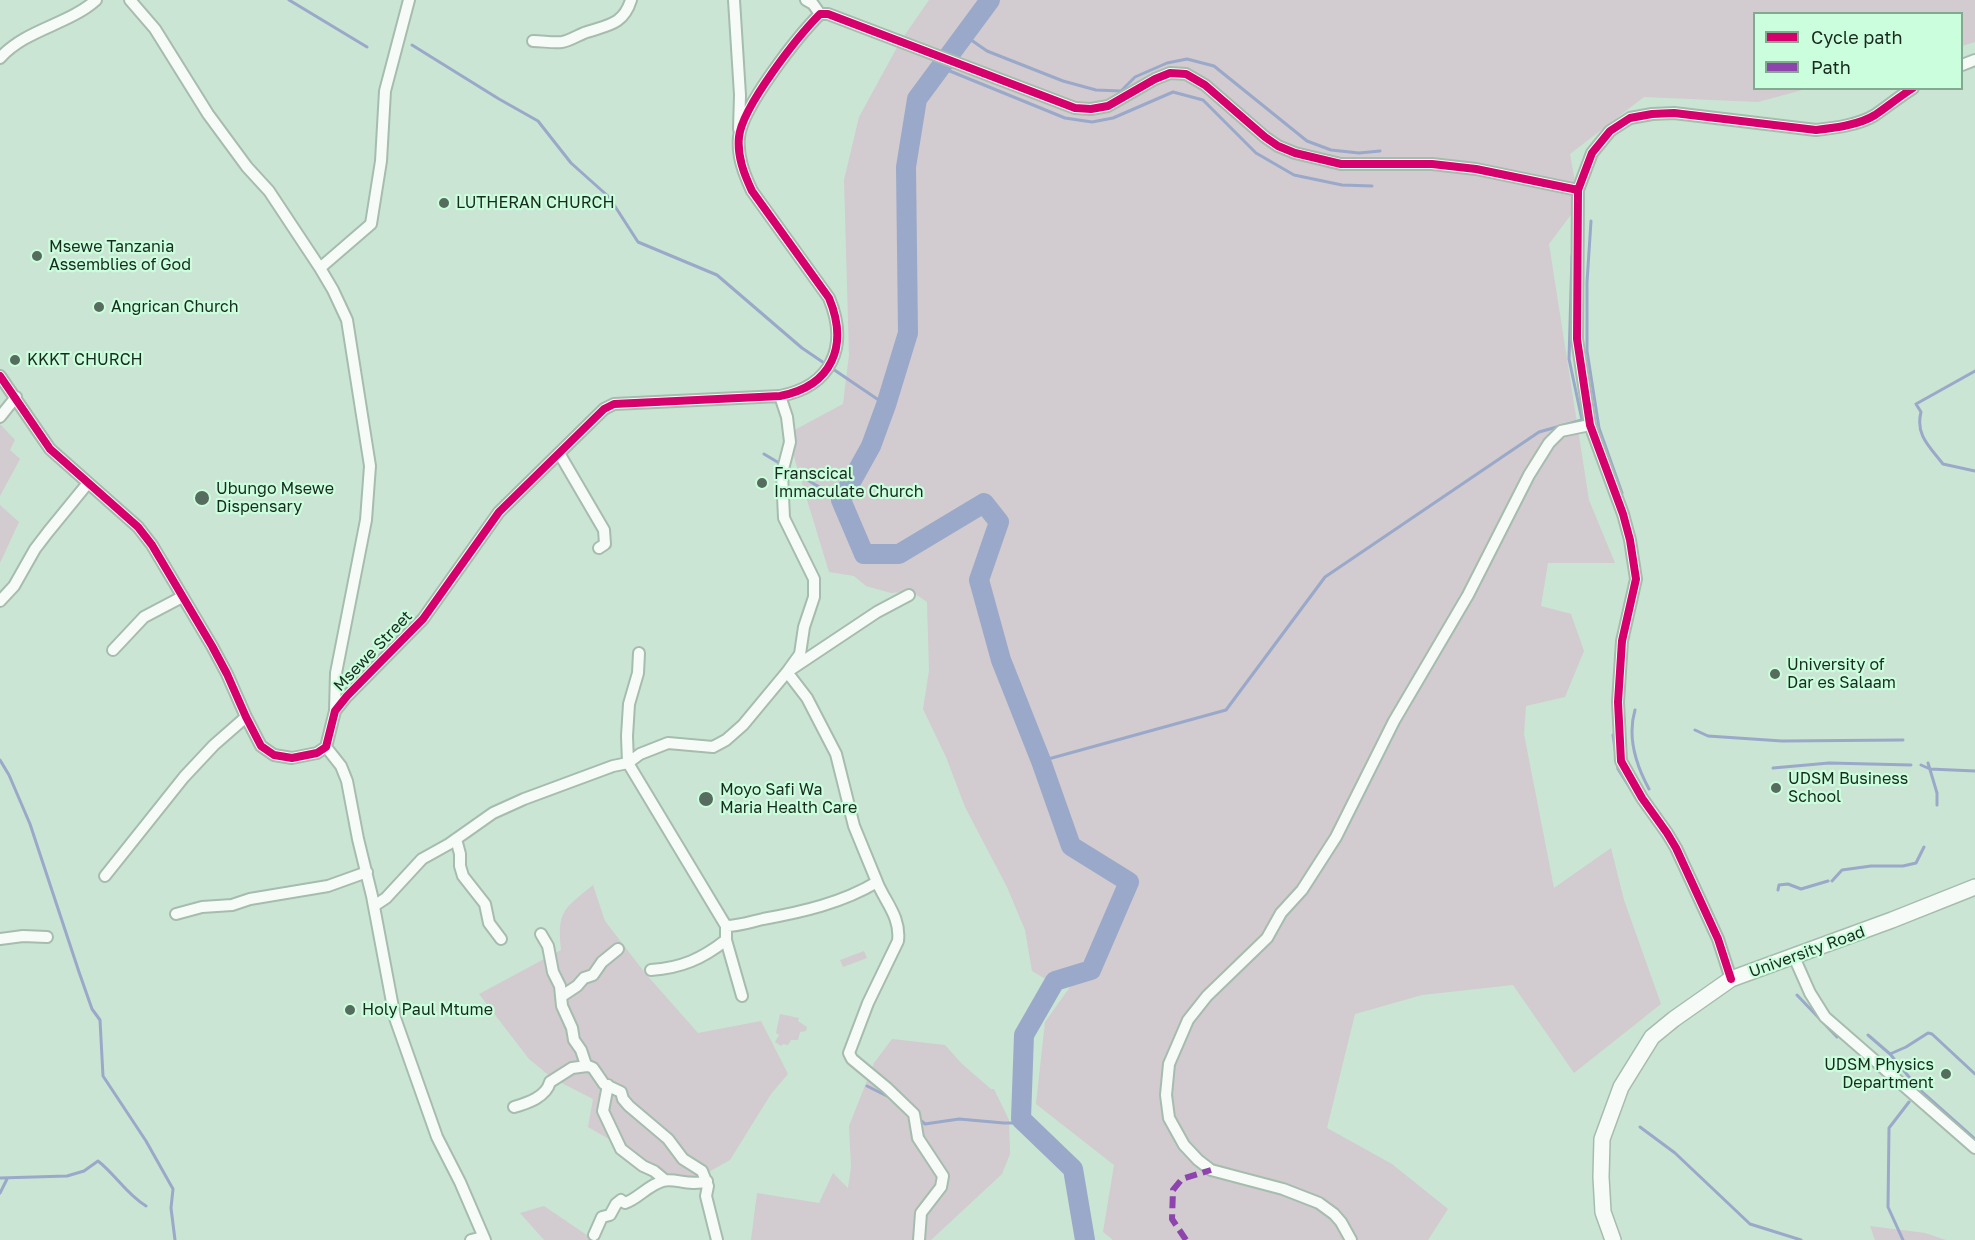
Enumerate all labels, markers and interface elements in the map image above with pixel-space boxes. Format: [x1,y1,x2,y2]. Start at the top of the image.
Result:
legend [1753,12,1963,90]
text: Cycle path [1811,26,1903,48]
text: Path [1811,56,1851,78]
place label: LUTHERAN CHURCH [456,193,615,213]
marker: LUTHERAN CHURCH [437,196,451,210]
place label: Msewe Tanzania Assemblies of God [49,237,191,275]
marker: Msewe Tanzania Assemblies of God [30,249,44,263]
place label: Angrican Church [111,297,239,317]
marker: Angrican Church [92,300,106,314]
place label: KKKT CHURCH [27,350,143,370]
marker: KKKT CHURCH [8,353,22,367]
place label: Franscical Immaculate Church [774,464,924,502]
marker: Franscical Immaculate Church [755,476,769,490]
place label: Ubungo Msewe Dispensary [216,479,334,517]
marker: Ubungo Msewe Dispensary [193,489,211,507]
street label: Msewe Street [330,607,416,695]
place label: University of Dar es Salaam [1787,655,1896,693]
marker: University of Dar es Salaam [1768,667,1782,681]
place label: UDSM Business School [1788,769,1908,807]
place label: Moyo Safi Wa Maria Health Care [720,780,857,818]
marker: UDSM Business School [1769,781,1783,795]
marker: Moyo Safi Wa Maria Health Care [697,790,715,808]
street label: University Road [1747,922,1867,982]
place label: Holy Paul Mtume [362,1000,493,1020]
marker: Holy Paul Mtume [343,1003,357,1017]
place label: UDSM Physics Department [1824,1055,1934,1093]
marker: UDSM Physics Department [1939,1067,1953,1081]

